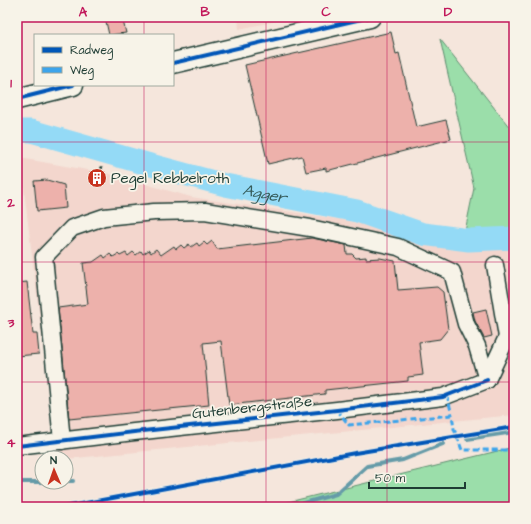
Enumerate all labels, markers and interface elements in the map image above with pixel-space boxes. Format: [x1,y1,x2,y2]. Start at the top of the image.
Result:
text: A [79,3,88,21]
text: B [200,3,210,21]
text: C [321,3,331,21]
text: D [444,3,453,21]
legend [34,34,174,86]
text: Radweg [70,42,113,60]
text: Weg [70,62,94,80]
text: 1 [10,74,12,92]
building icon: Pegel Rebbelroth [86,167,108,189]
place label: Pegel Rebbelroth [111,168,230,190]
water label: Agger [241,179,291,209]
text: 2 [6,194,15,212]
text: 3 [7,314,15,332]
street label: Gutenbergstraße [191,391,313,425]
text: 4 [7,434,16,452]
north arrow [34,450,74,490]
text: N [50,453,57,468]
scale bar [369,464,465,490]
text: 50 m [375,470,406,487]

